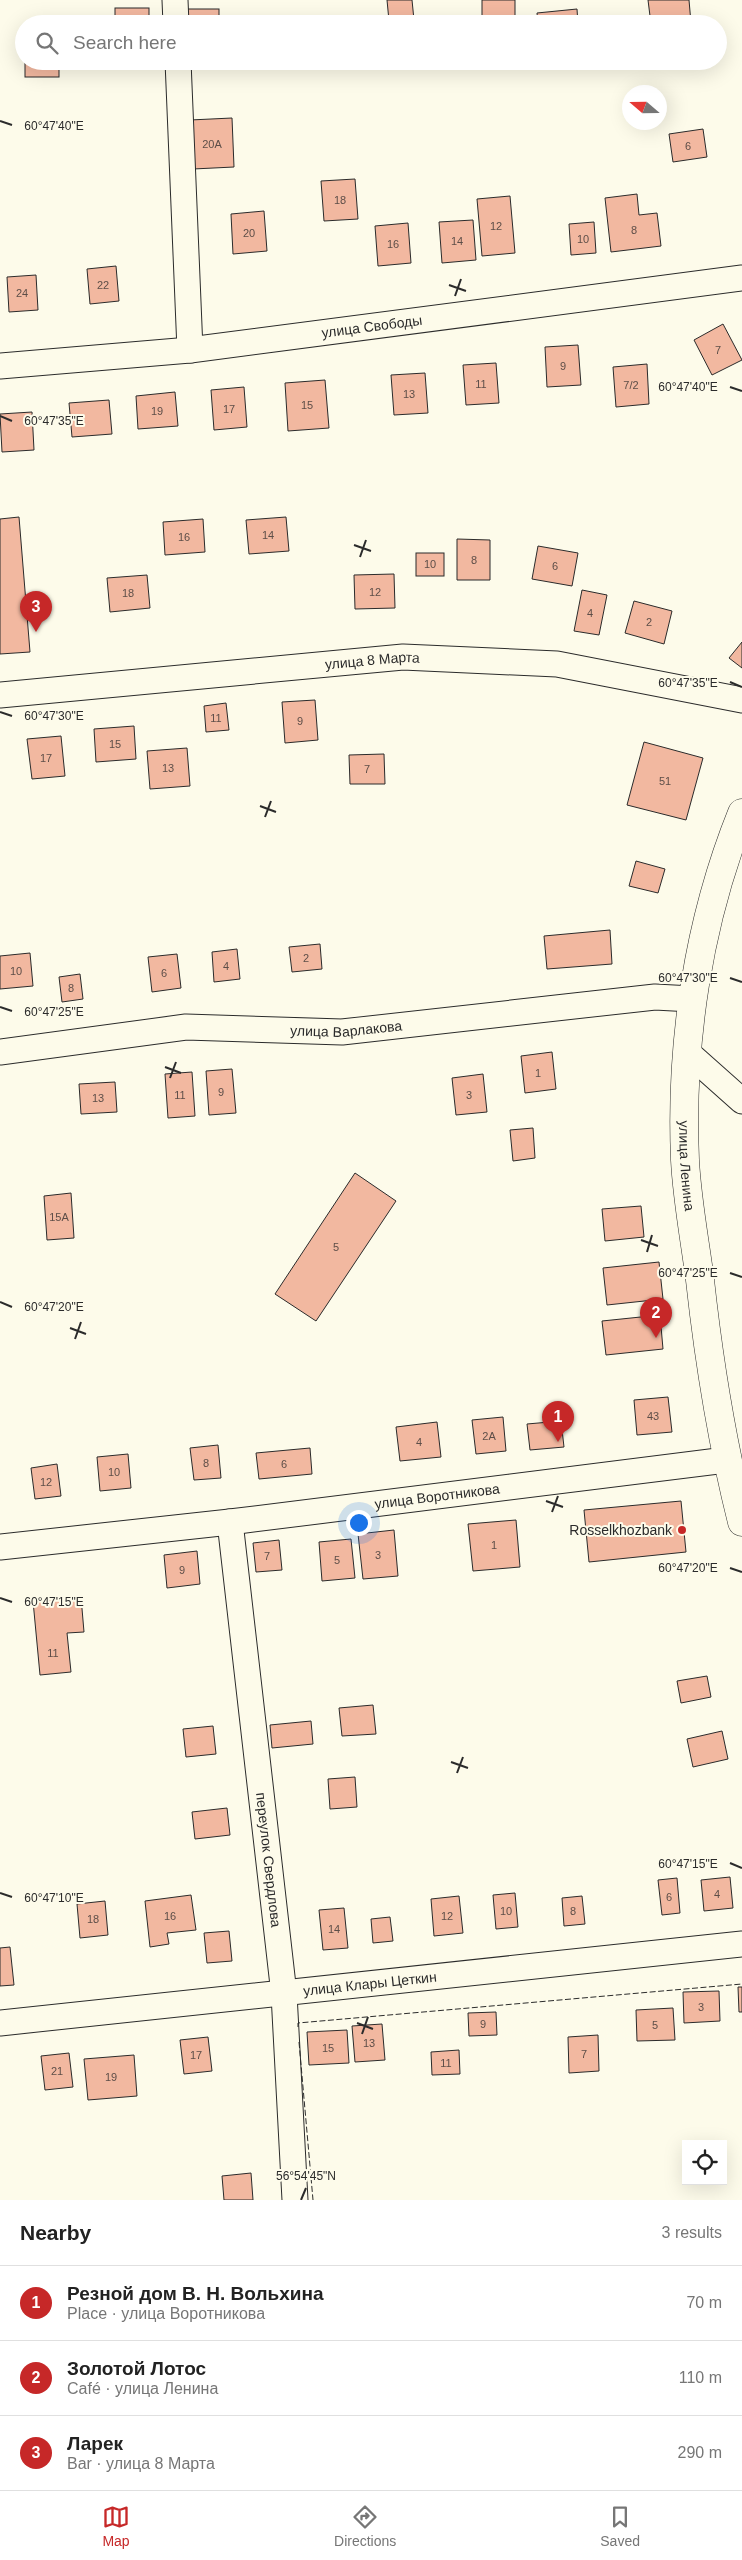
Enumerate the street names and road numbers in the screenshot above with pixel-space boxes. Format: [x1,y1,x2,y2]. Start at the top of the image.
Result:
street label: улица Свободы [320,312,423,341]
street label: улица 8 Марта [324,649,420,672]
street label: улица Варлакова [290,1017,403,1040]
street label: улица Ленина [676,1121,698,1212]
street label: улица Воротникова [374,1480,501,1512]
street label: переулок Свердлова [253,1791,284,1928]
street label: улица Клары Цеткин [302,1969,437,1999]

